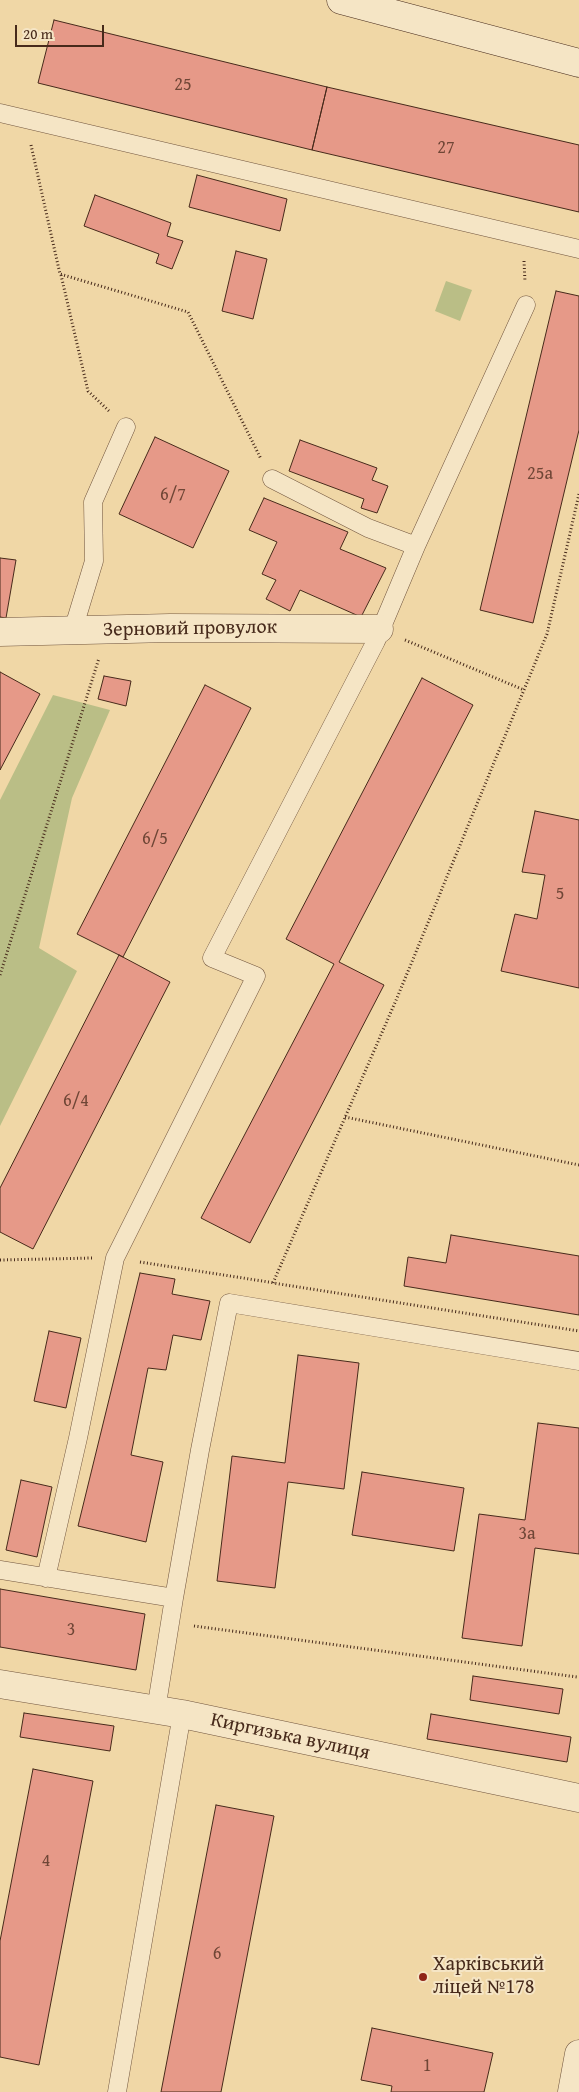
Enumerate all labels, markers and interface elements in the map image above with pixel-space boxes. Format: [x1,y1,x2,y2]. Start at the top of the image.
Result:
scale bar [18,15,106,47]
text: 20 m [23,23,53,44]
house number: 25 [174,74,192,96]
house number: 27 [437,137,455,159]
house number: 25а [527,463,553,485]
house number: 6/7 [160,484,186,506]
street label: Зерновий провулок [103,615,277,643]
house number: 6/5 [142,828,168,850]
house number: 5 [556,883,564,905]
house number: 6/4 [63,1090,89,1112]
house number: 3а [518,1523,536,1545]
house number: 3 [67,1619,75,1641]
street label: Киргизька вулиця [208,1708,372,1766]
house number: 4 [42,1850,50,1872]
house number: 6 [213,1943,221,1965]
place label: Харківський ліцей №178 [433,1953,544,2000]
marker: Харківський ліцей №178 [417,1971,429,1983]
house number: 1 [423,2055,431,2077]

